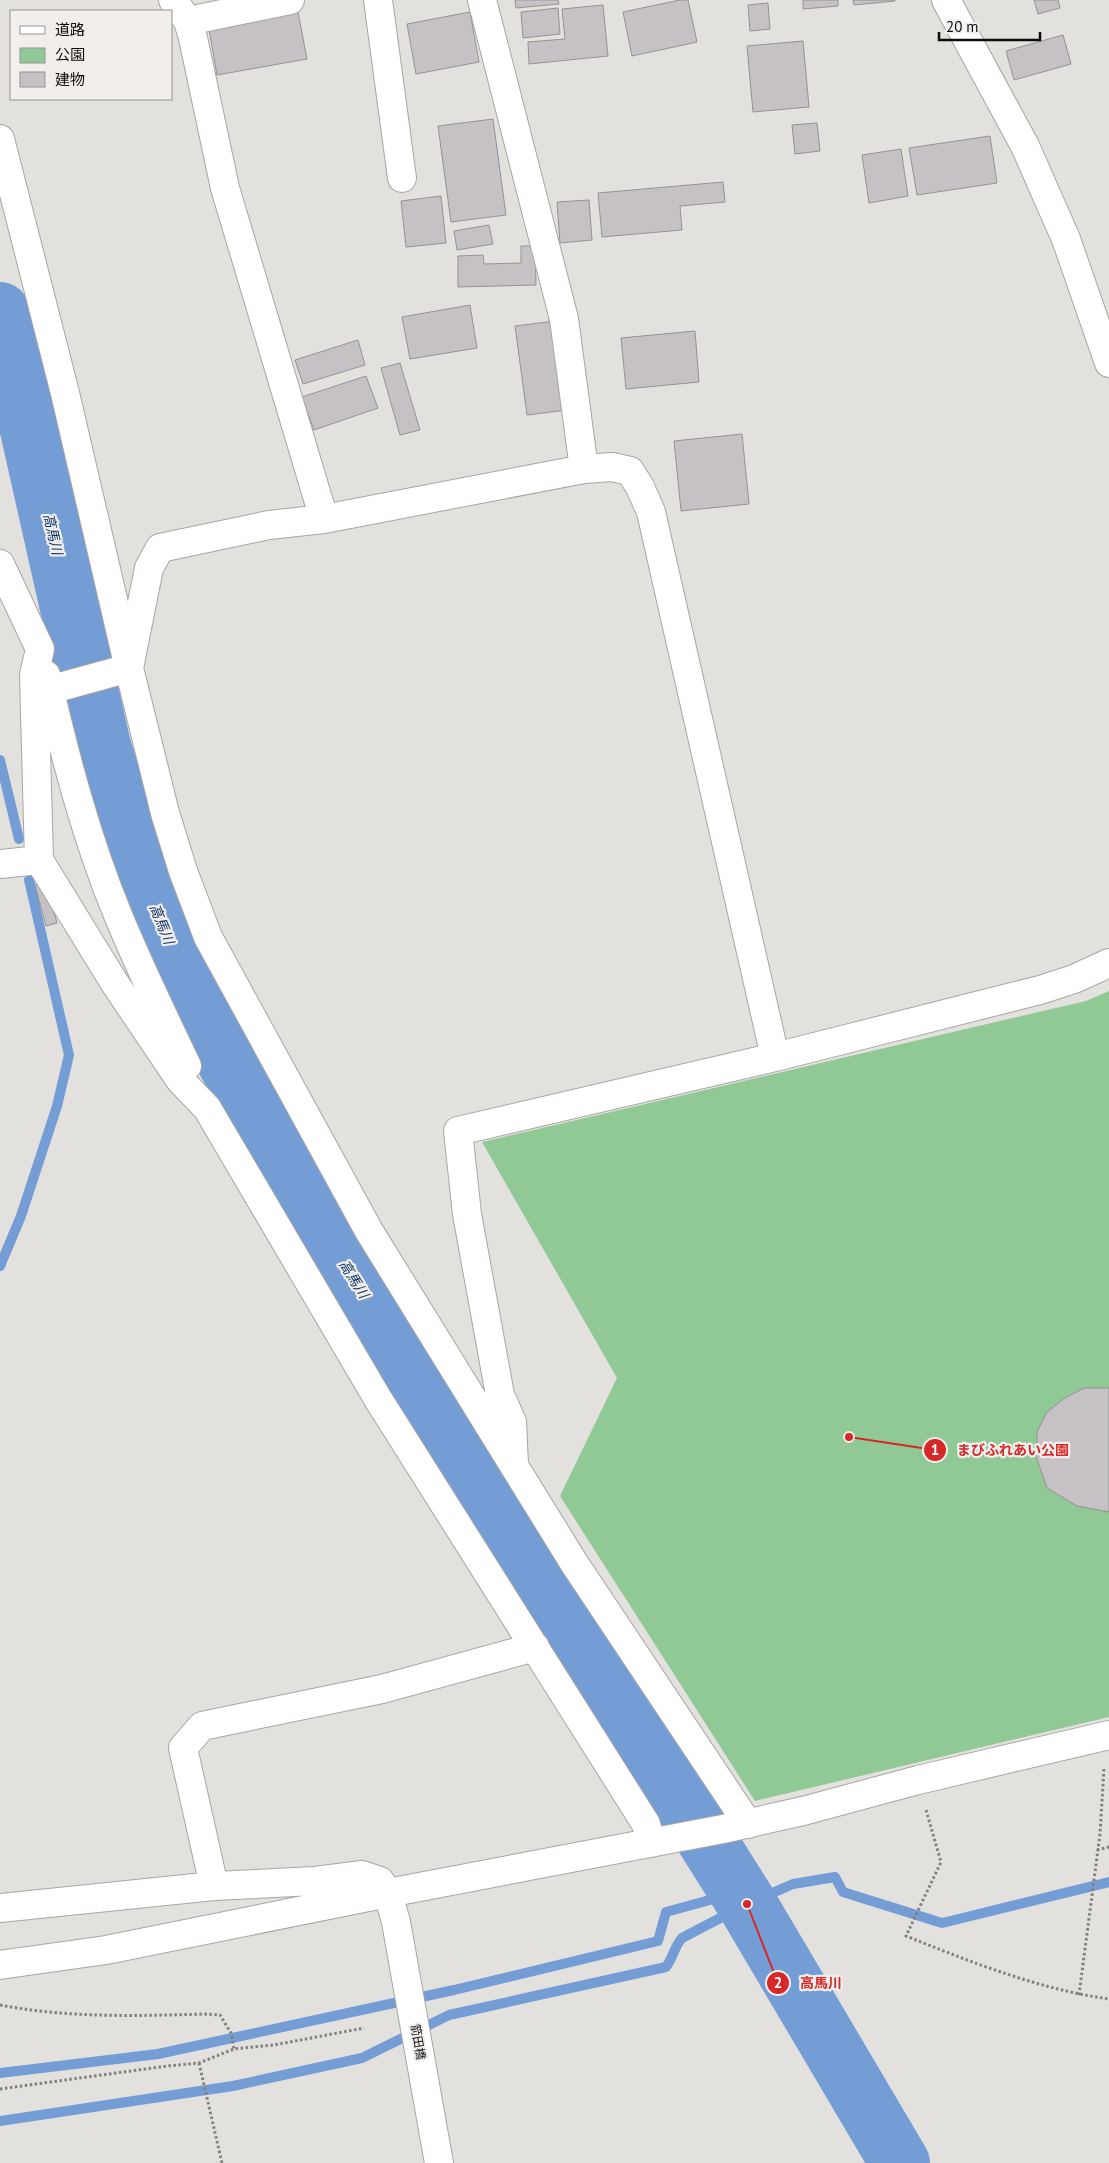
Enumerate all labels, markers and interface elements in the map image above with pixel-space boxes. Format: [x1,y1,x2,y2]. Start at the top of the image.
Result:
legend [10,10,172,100]
scale bar [939,10,1040,42]
text: 20 m [946,17,979,36]
text: 道路 [55,20,85,39]
text: 公園 [55,45,85,64]
text: 建物 [55,70,85,89]
water label: 高馬川 [40,512,67,558]
water label: 高馬川 [146,901,179,949]
water label: 高馬川 [335,1256,374,1303]
callout: まびふれあい公園 [922,1435,1079,1464]
text: 1 [931,1440,939,1459]
text: まびふれあい公園 [957,1441,1069,1459]
callout: 高馬川 [765,1968,852,1997]
text: 2 [774,1973,782,1992]
text: 高馬川 [800,1974,842,1992]
street label: 箭田橋 [408,2023,429,2061]

